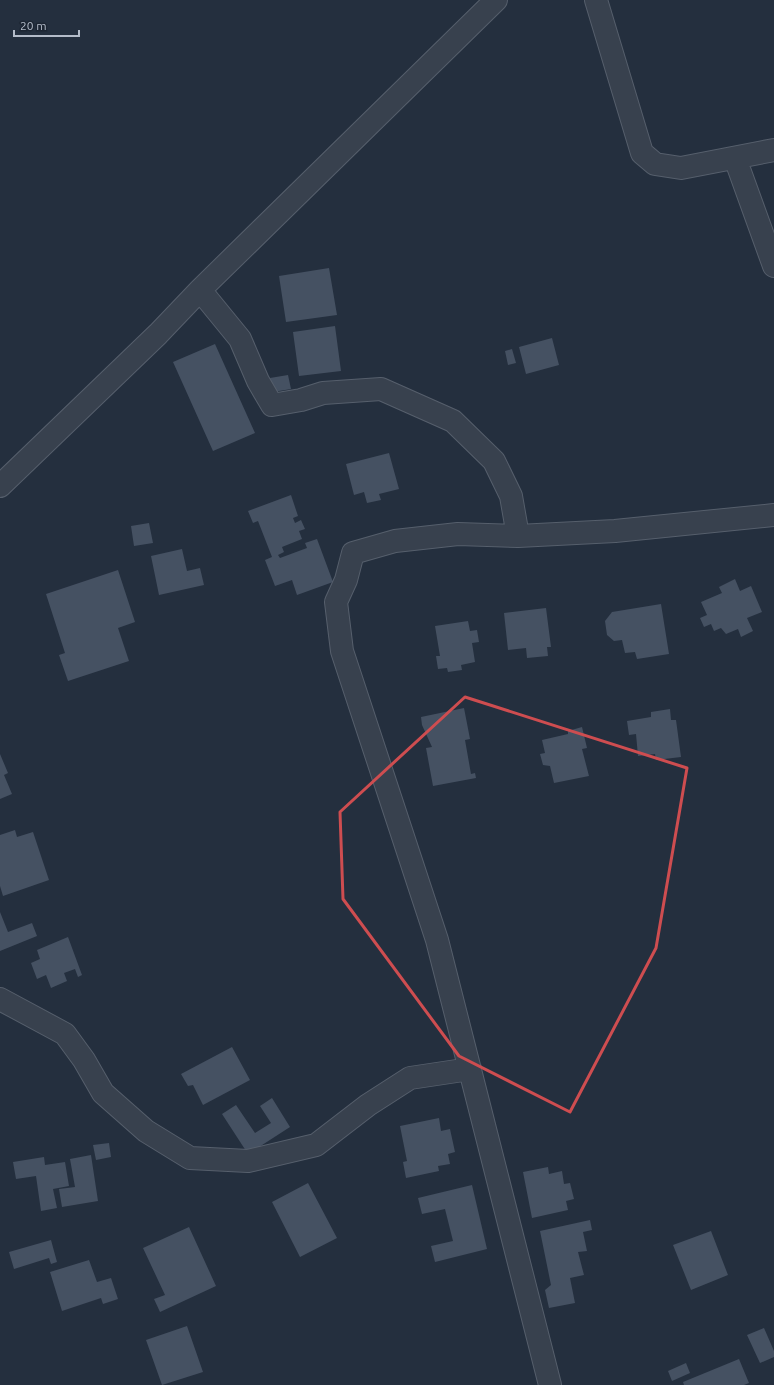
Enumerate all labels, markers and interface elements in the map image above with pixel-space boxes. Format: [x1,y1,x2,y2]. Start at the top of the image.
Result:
scale bar [14,12,79,38]
text: 20 m [20,19,47,32]

